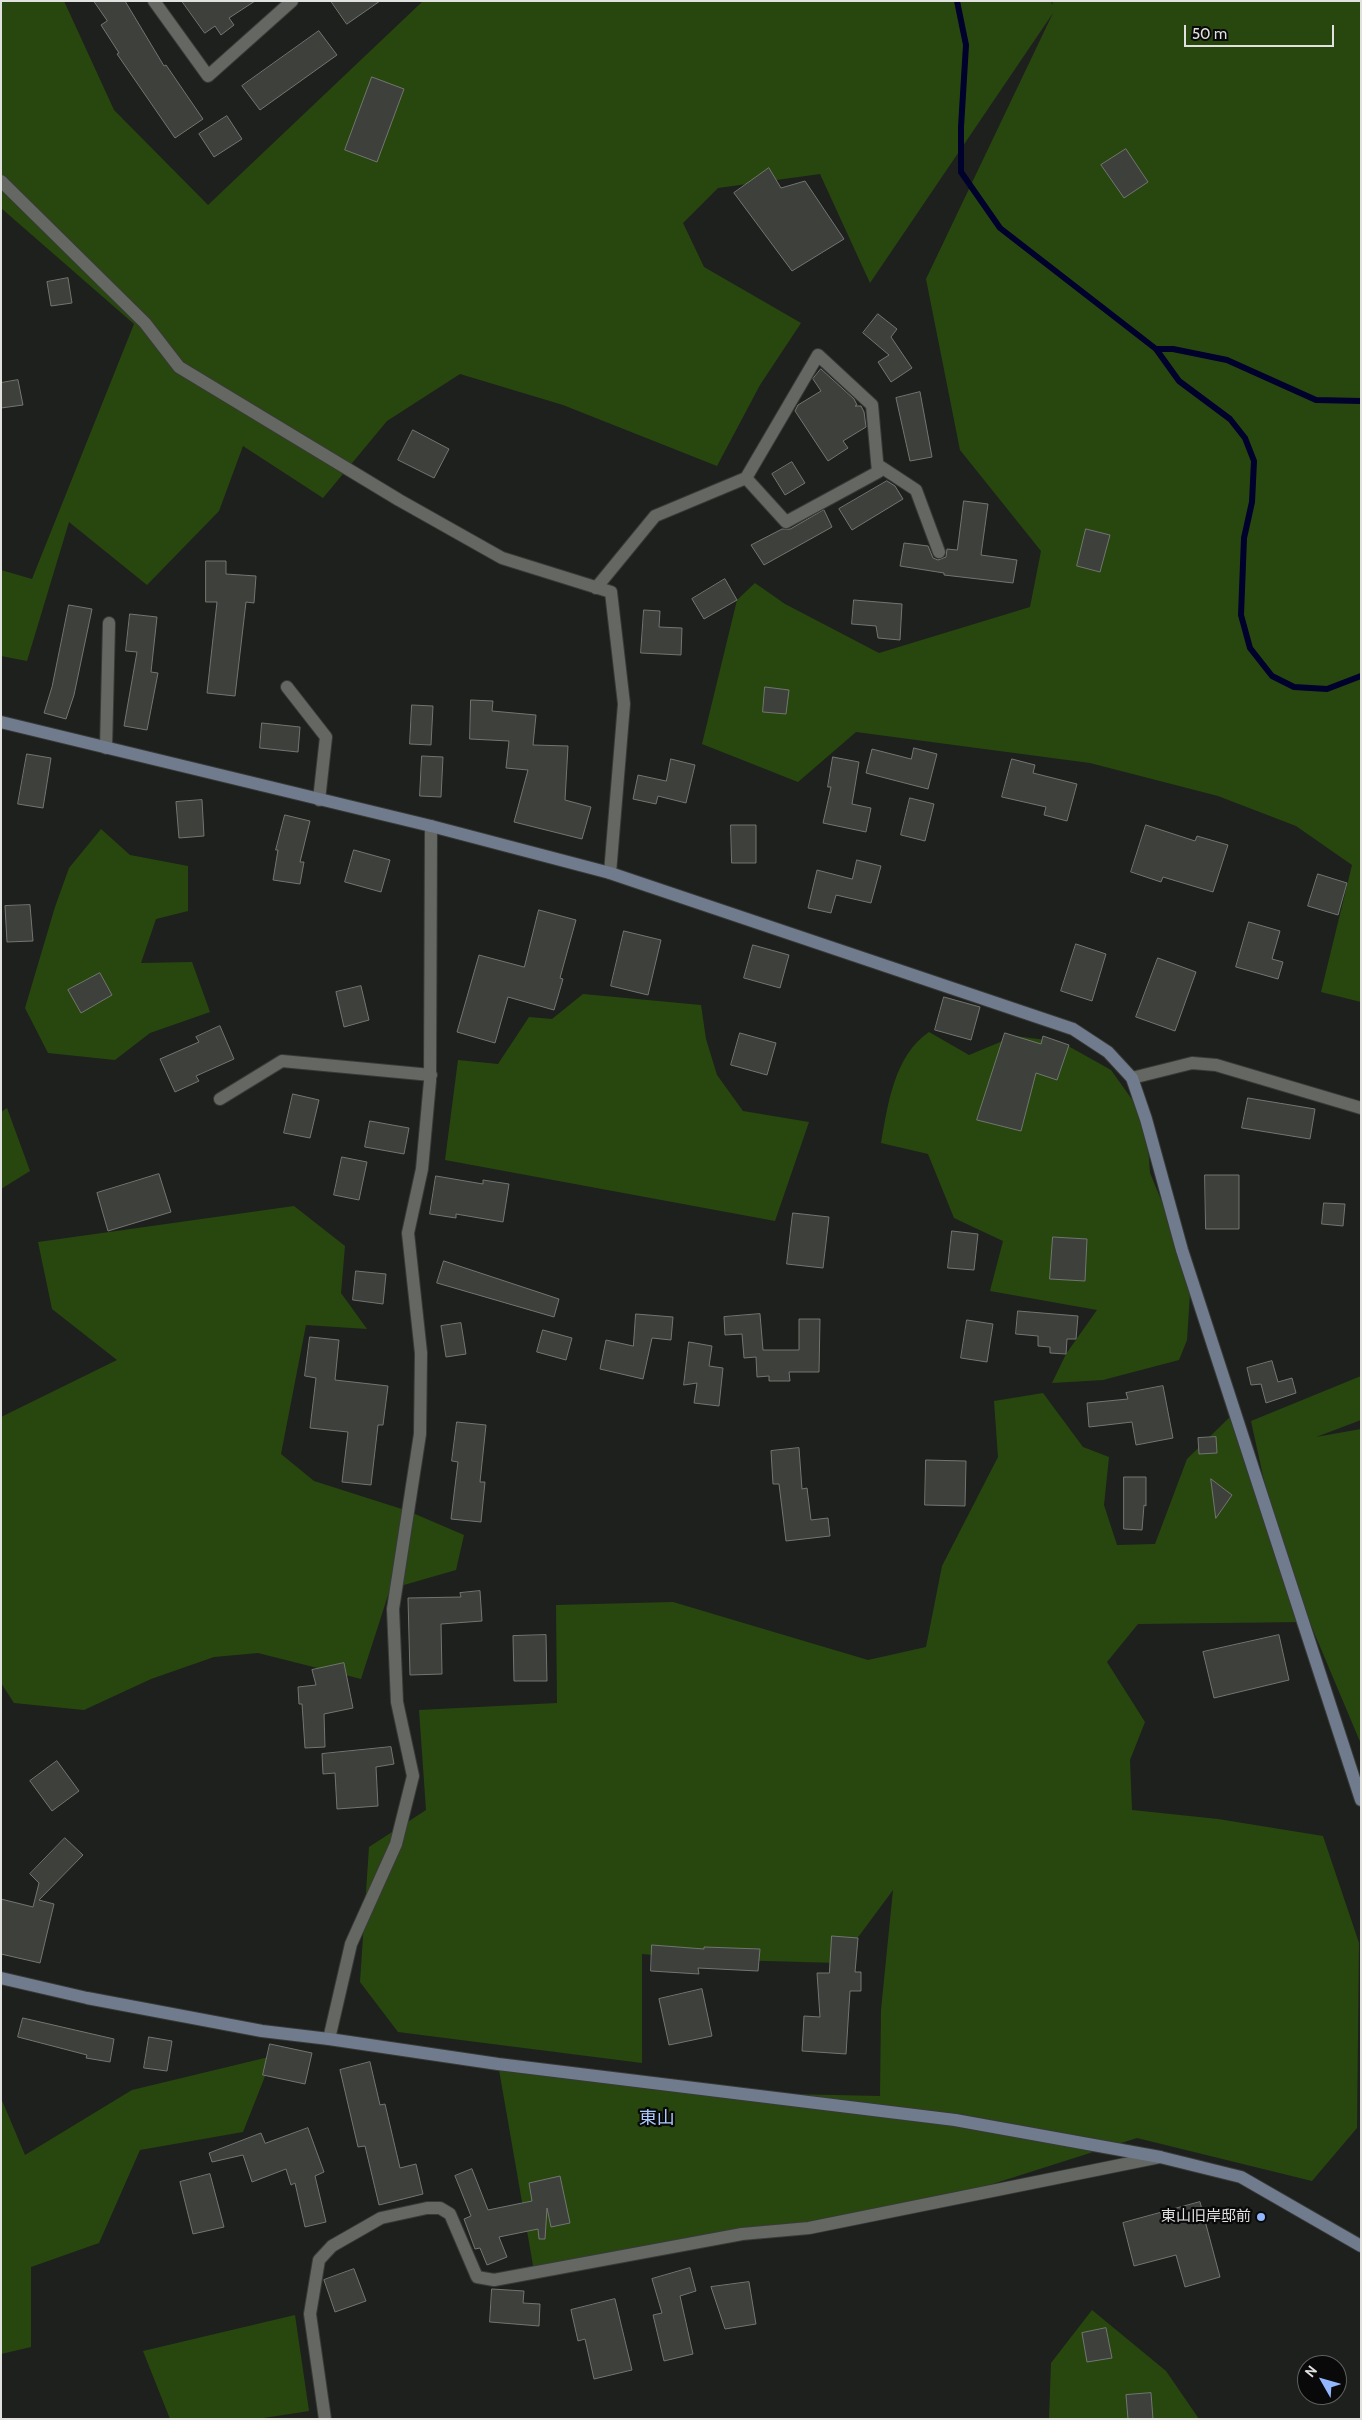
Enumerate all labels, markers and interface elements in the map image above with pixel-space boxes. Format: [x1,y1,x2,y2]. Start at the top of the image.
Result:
scale bar [1187,15,1337,47]
text: 50 m [1192,25,1227,43]
district label: 東山 [639,2108,675,2130]
place label: 東山旧岸邸前 [1161,2208,1251,2226]
marker: 東山旧岸邸前 [1255,2211,1267,2223]
north arrow [1297,2355,1347,2405]
text: N [1301,2362,1321,2381]

